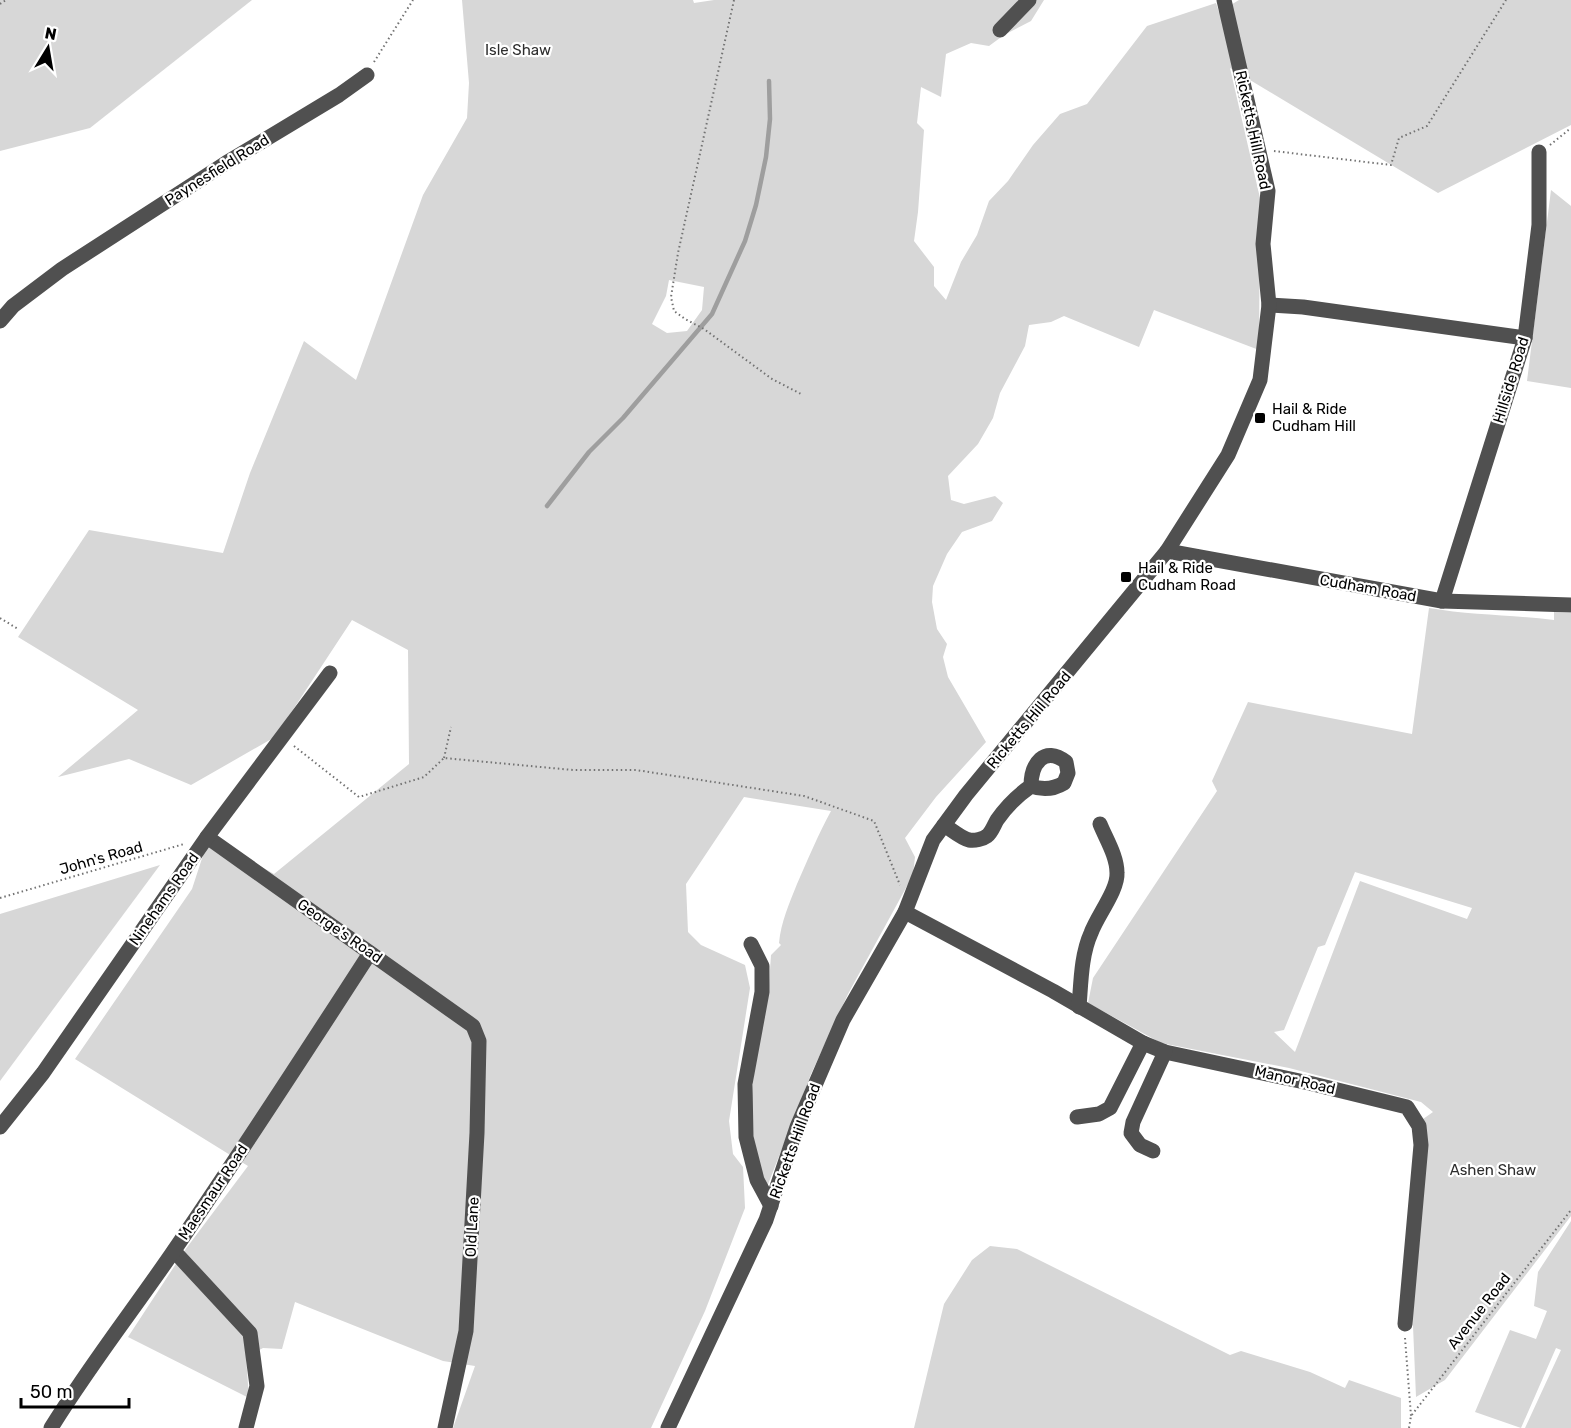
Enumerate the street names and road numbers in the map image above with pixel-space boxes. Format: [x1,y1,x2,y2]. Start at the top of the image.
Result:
street label: Ricketts Hill Road [1232,69,1274,191]
street label: Paynesfield Road [162,131,272,209]
street label: Hillside Road [1489,335,1533,425]
street label: Cudham Road [1318,571,1418,605]
street label: Ricketts Hill Road [983,668,1075,772]
street label: John's Road [57,838,145,878]
street label: Ninehams Road [125,849,203,949]
street label: George's Road [294,895,386,967]
street label: Manor Road [1253,1062,1337,1098]
street label: Ricketts Hill Road [766,1081,824,1201]
street label: Maesmaur Road [174,1141,252,1243]
street label: Old Lane [461,1196,483,1258]
street label: Avenue Road [1444,1269,1514,1353]

